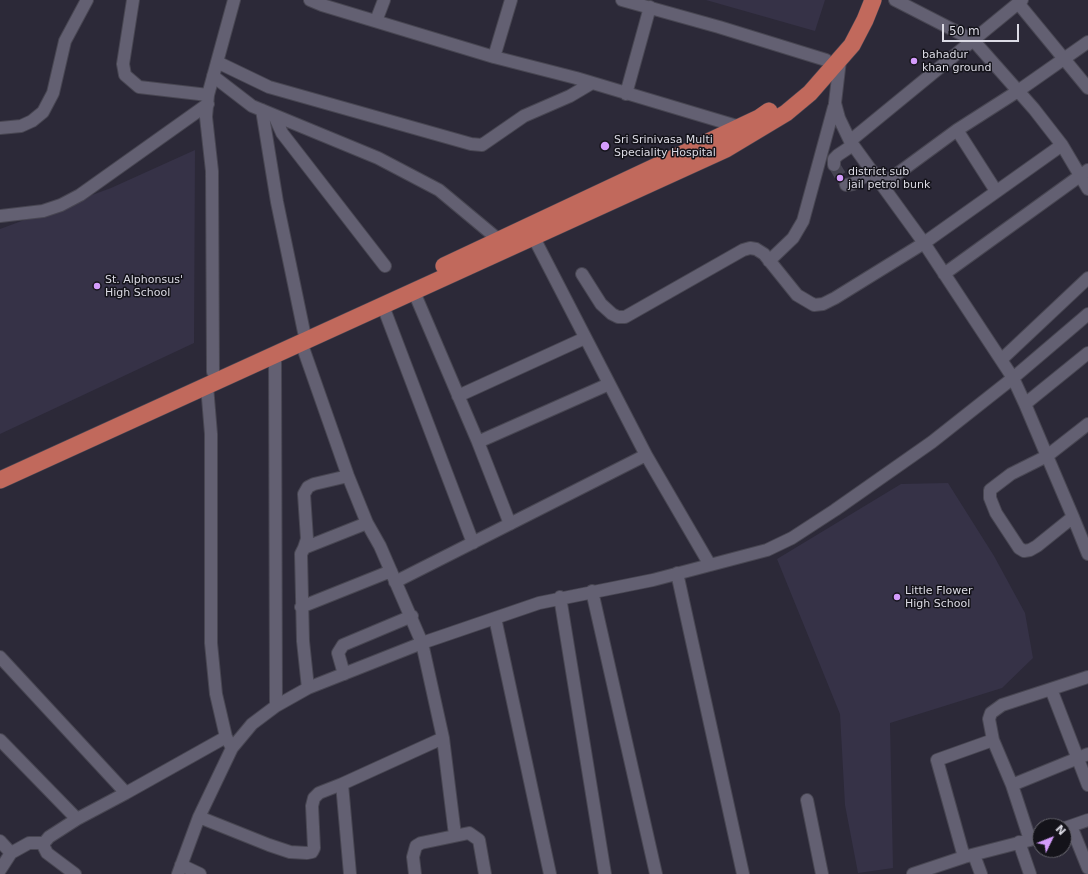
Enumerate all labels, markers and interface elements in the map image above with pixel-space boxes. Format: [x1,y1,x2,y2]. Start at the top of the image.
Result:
scale bar [944,16,1021,42]
text: 50 m [949,24,980,38]
place label: bahadur khan ground [922,48,991,74]
marker: bahadur khan ground [909,56,919,66]
place label: Sri Srinivasa Multi Speciality Hospital [614,133,716,159]
marker: Sri Srinivasa Multi Speciality Hospital [599,140,611,152]
place label: district sub jail petrol bunk [848,165,930,191]
marker: district sub jail petrol bunk [835,173,845,183]
place label: St. Alphonsus' High School [105,273,183,299]
marker: St. Alphonsus' High School [92,281,102,291]
place label: Little Flower High School [905,584,973,610]
marker: Little Flower High School [892,592,902,602]
north arrow [1032,818,1072,858]
text: N [1053,822,1068,838]

